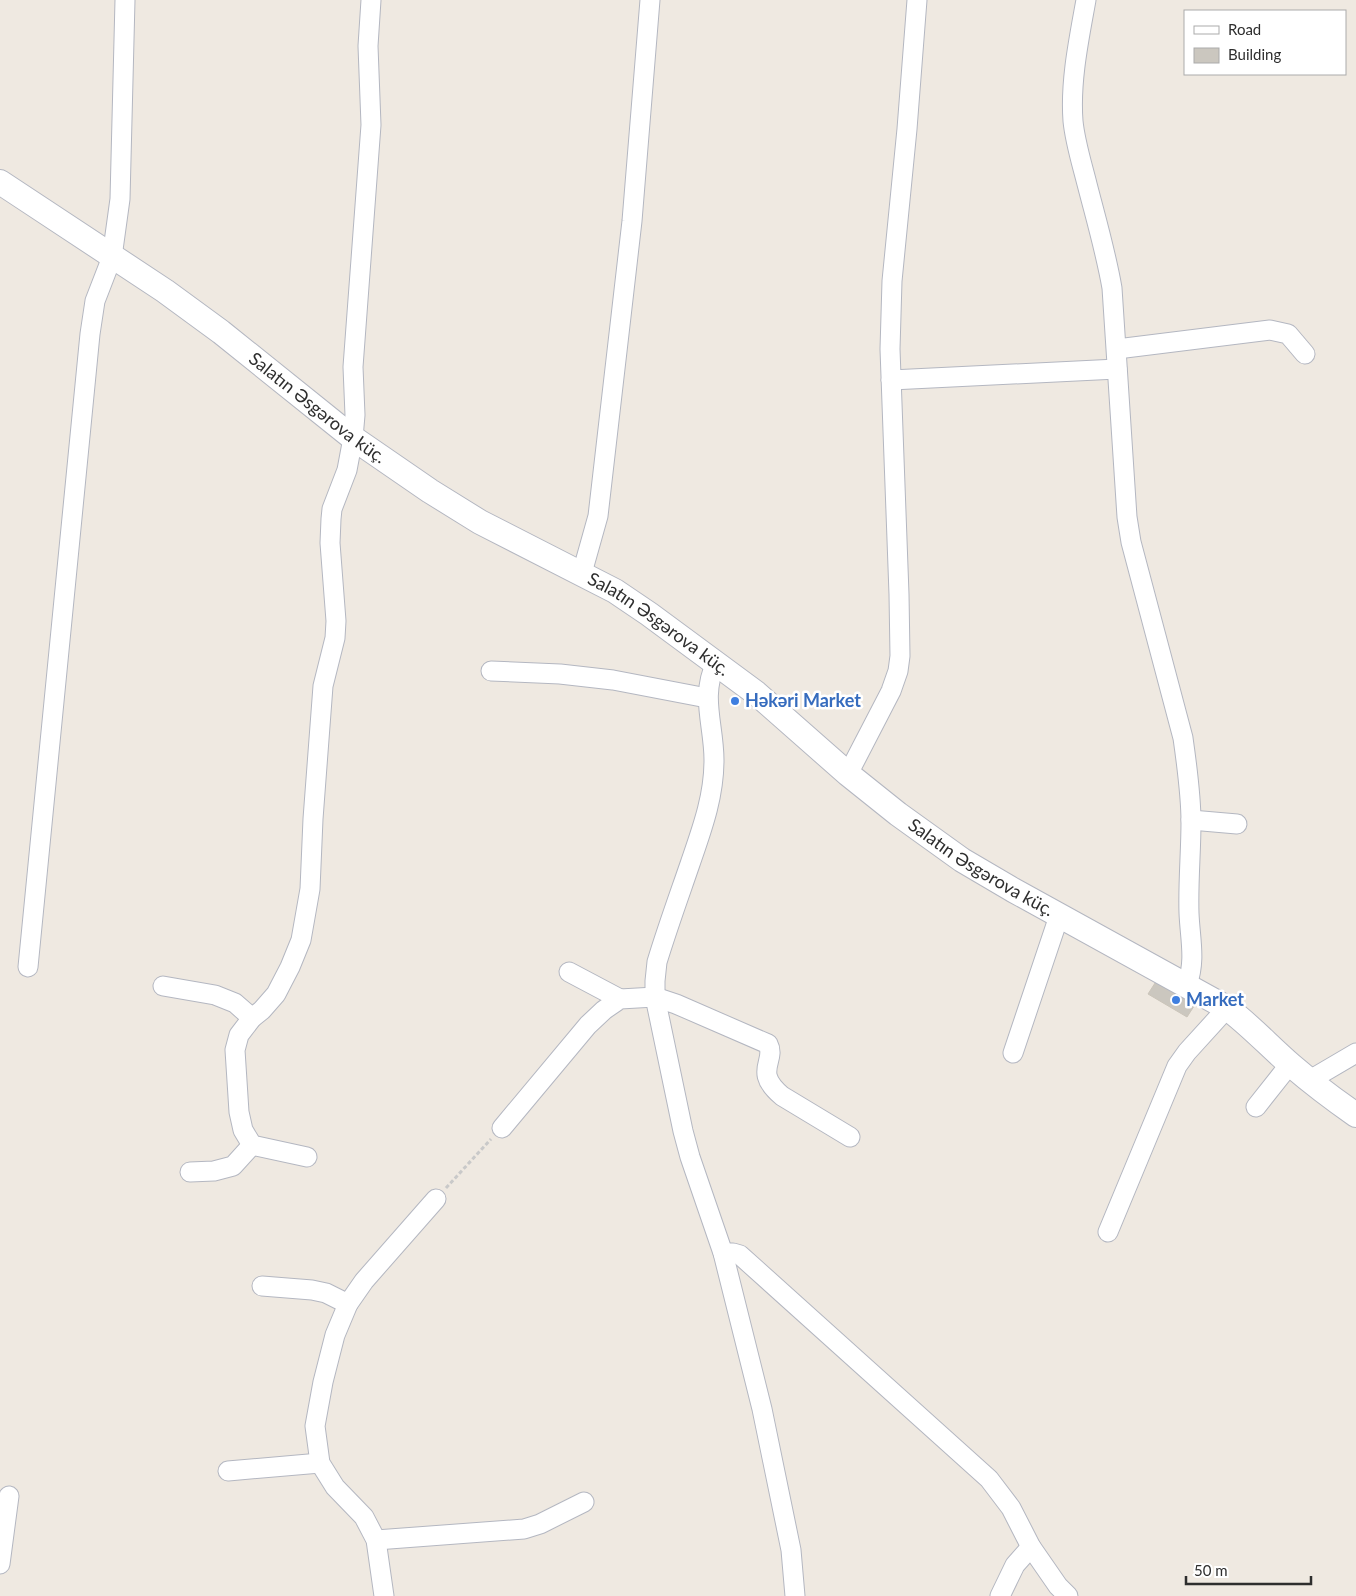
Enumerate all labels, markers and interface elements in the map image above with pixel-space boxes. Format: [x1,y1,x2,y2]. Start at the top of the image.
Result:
legend [1184,10,1346,75]
text: Road [1228,20,1261,38]
text: Building [1228,45,1281,63]
street label: Salatın Əsgərova küç. [245,347,391,467]
street label: Salatın Əsgərova küç. [584,567,735,680]
place label: Həkəri Market [745,689,861,711]
marker: Həkəri Market [729,695,741,707]
street label: Salatın Əsgərova küç. [904,813,1058,920]
place label: Market [1186,988,1244,1010]
marker: Market [1170,994,1182,1006]
scale bar [1186,1554,1311,1586]
text: 50 m [1194,1561,1228,1579]

